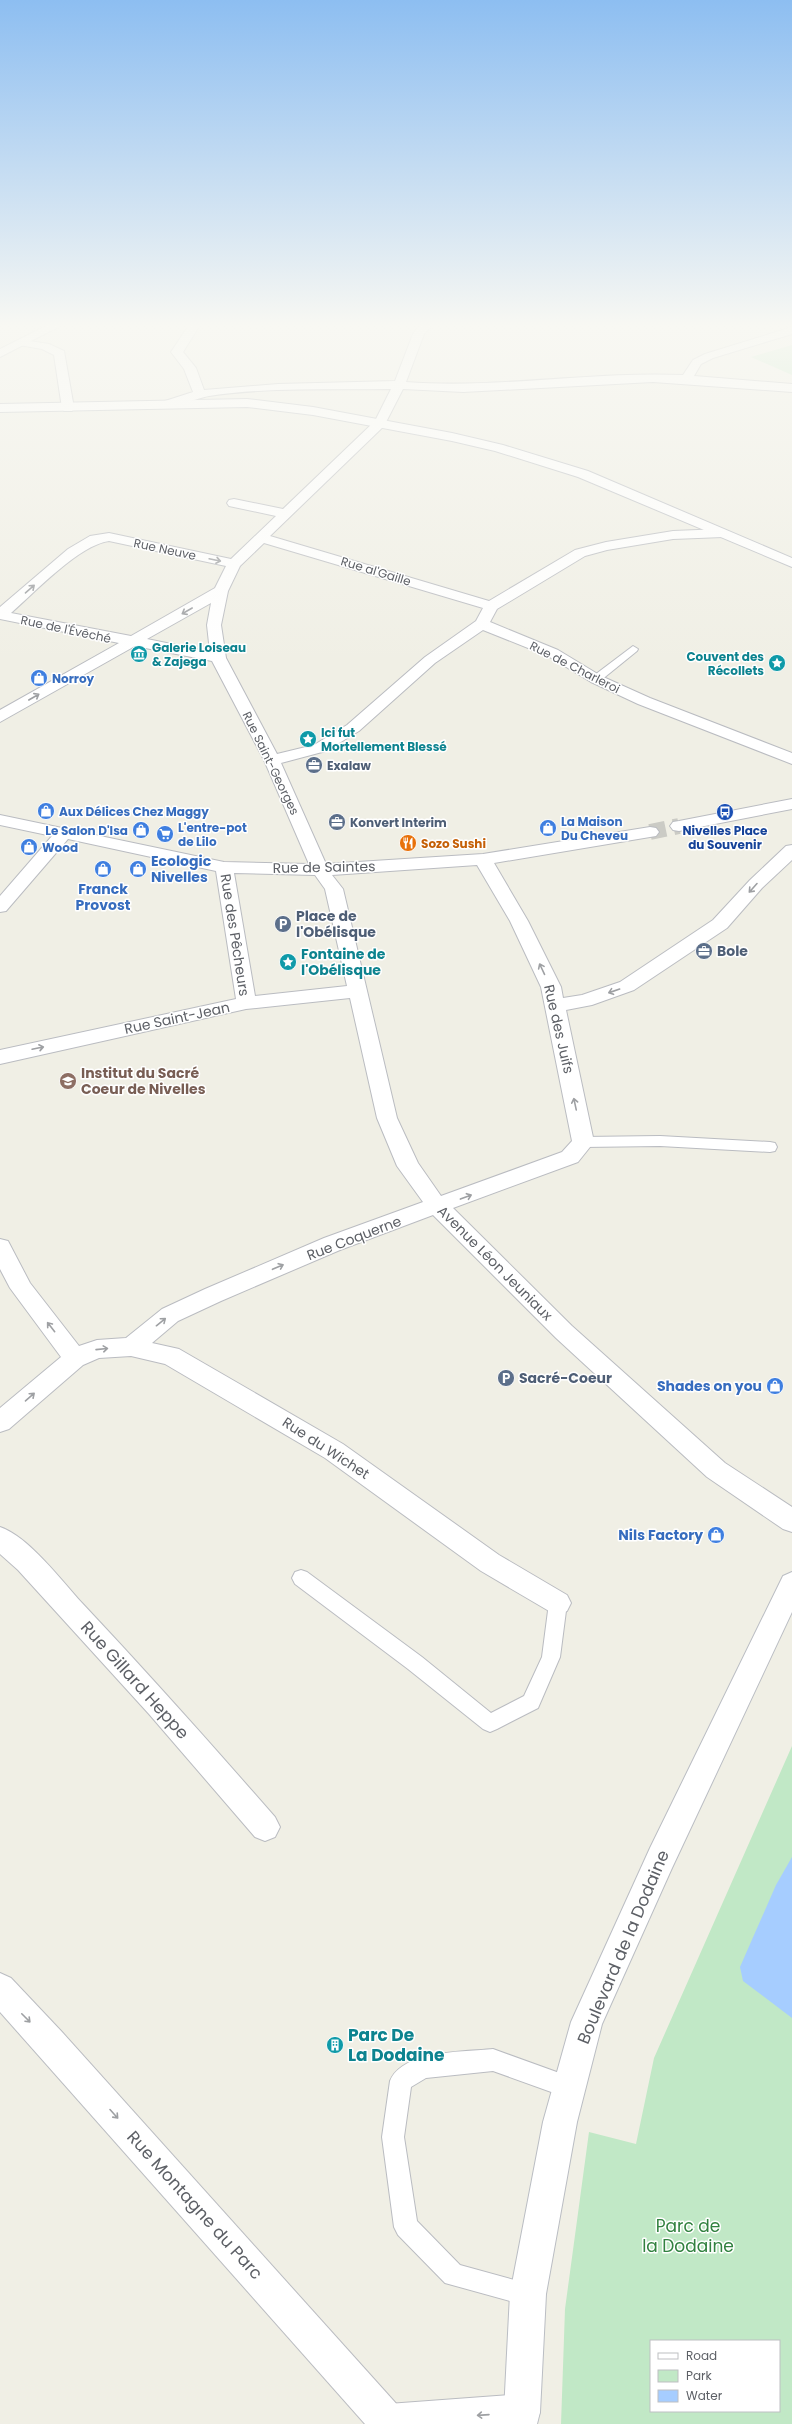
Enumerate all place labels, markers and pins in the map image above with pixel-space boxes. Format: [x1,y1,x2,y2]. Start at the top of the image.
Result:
place label: Galerie Loiseau & Zajega [152,639,246,670]
museum icon: Galerie Loiseau & Zajega [129,644,149,664]
place label: Couvent des Récollets [686,648,764,679]
place icon: Couvent des Récollets [767,653,787,673]
shop icon: Norroy [29,668,49,688]
place label: Norroy [52,670,95,687]
place label: Ici fut Mortellement Blessé [321,724,447,755]
place icon: Ici fut Mortellement Blessé [298,729,318,749]
office icon: Exalaw [304,755,324,775]
place label: Exalaw [327,757,371,774]
shop icon: Aux Délices Chez Maggy [36,801,56,821]
bus stop icon: Nivelles Place du Souvenir [715,802,735,822]
place label: Aux Délices Chez Maggy [59,803,209,820]
office icon: Konvert Interim [327,812,347,832]
place label: La Maison Du Cheveu [561,813,628,844]
place label: Konvert Interim [350,814,447,831]
shop icon: La Maison Du Cheveu [538,818,558,838]
place label: L'entre-pot de Lilo [178,819,247,850]
shop icon: Le Salon D'Isa [131,820,151,840]
place label: Le Salon D'Isa [45,822,128,839]
place label: Nivelles Place du Souvenir [682,822,768,853]
supermarket icon: L'entre-pot de Lilo [155,824,175,844]
restaurant icon: Sozo Sushi [398,833,418,853]
place label: Sozo Sushi [421,835,486,852]
shop icon: Wood [19,837,39,857]
place label: Wood [42,839,78,856]
place label: Ecologic Nivelles [151,851,212,887]
shop icon: Franck Provost [93,859,113,879]
shop icon: Ecologic Nivelles [128,859,148,879]
place label: Franck Provost [76,879,131,915]
place label: Place de l'Obélisque [296,906,376,942]
parking icon: Place de l'Obélisque [273,914,293,934]
office icon: Bole [694,941,714,961]
place label: Bole [717,941,748,961]
place label: Fontaine de l'Obélisque [301,944,386,980]
place icon: Fontaine de l'Obélisque [278,952,298,972]
place label: Institut du Sacré Coeur de Nivelles [81,1063,206,1099]
school or university icon: Institut du Sacré Coeur de Nivelles [58,1071,78,1091]
parking icon: Sacré-Coeur [496,1368,516,1388]
place label: Sacré-Coeur [519,1368,612,1388]
place label: Shades on you [657,1376,762,1396]
shop icon: Shades on you [765,1376,785,1396]
place label: Nils Factory [618,1525,703,1545]
shop icon: Nils Factory [706,1525,726,1545]
place label: Parc De La Dodaine [348,2023,444,2067]
building icon: Parc De La Dodaine [325,2035,345,2055]

